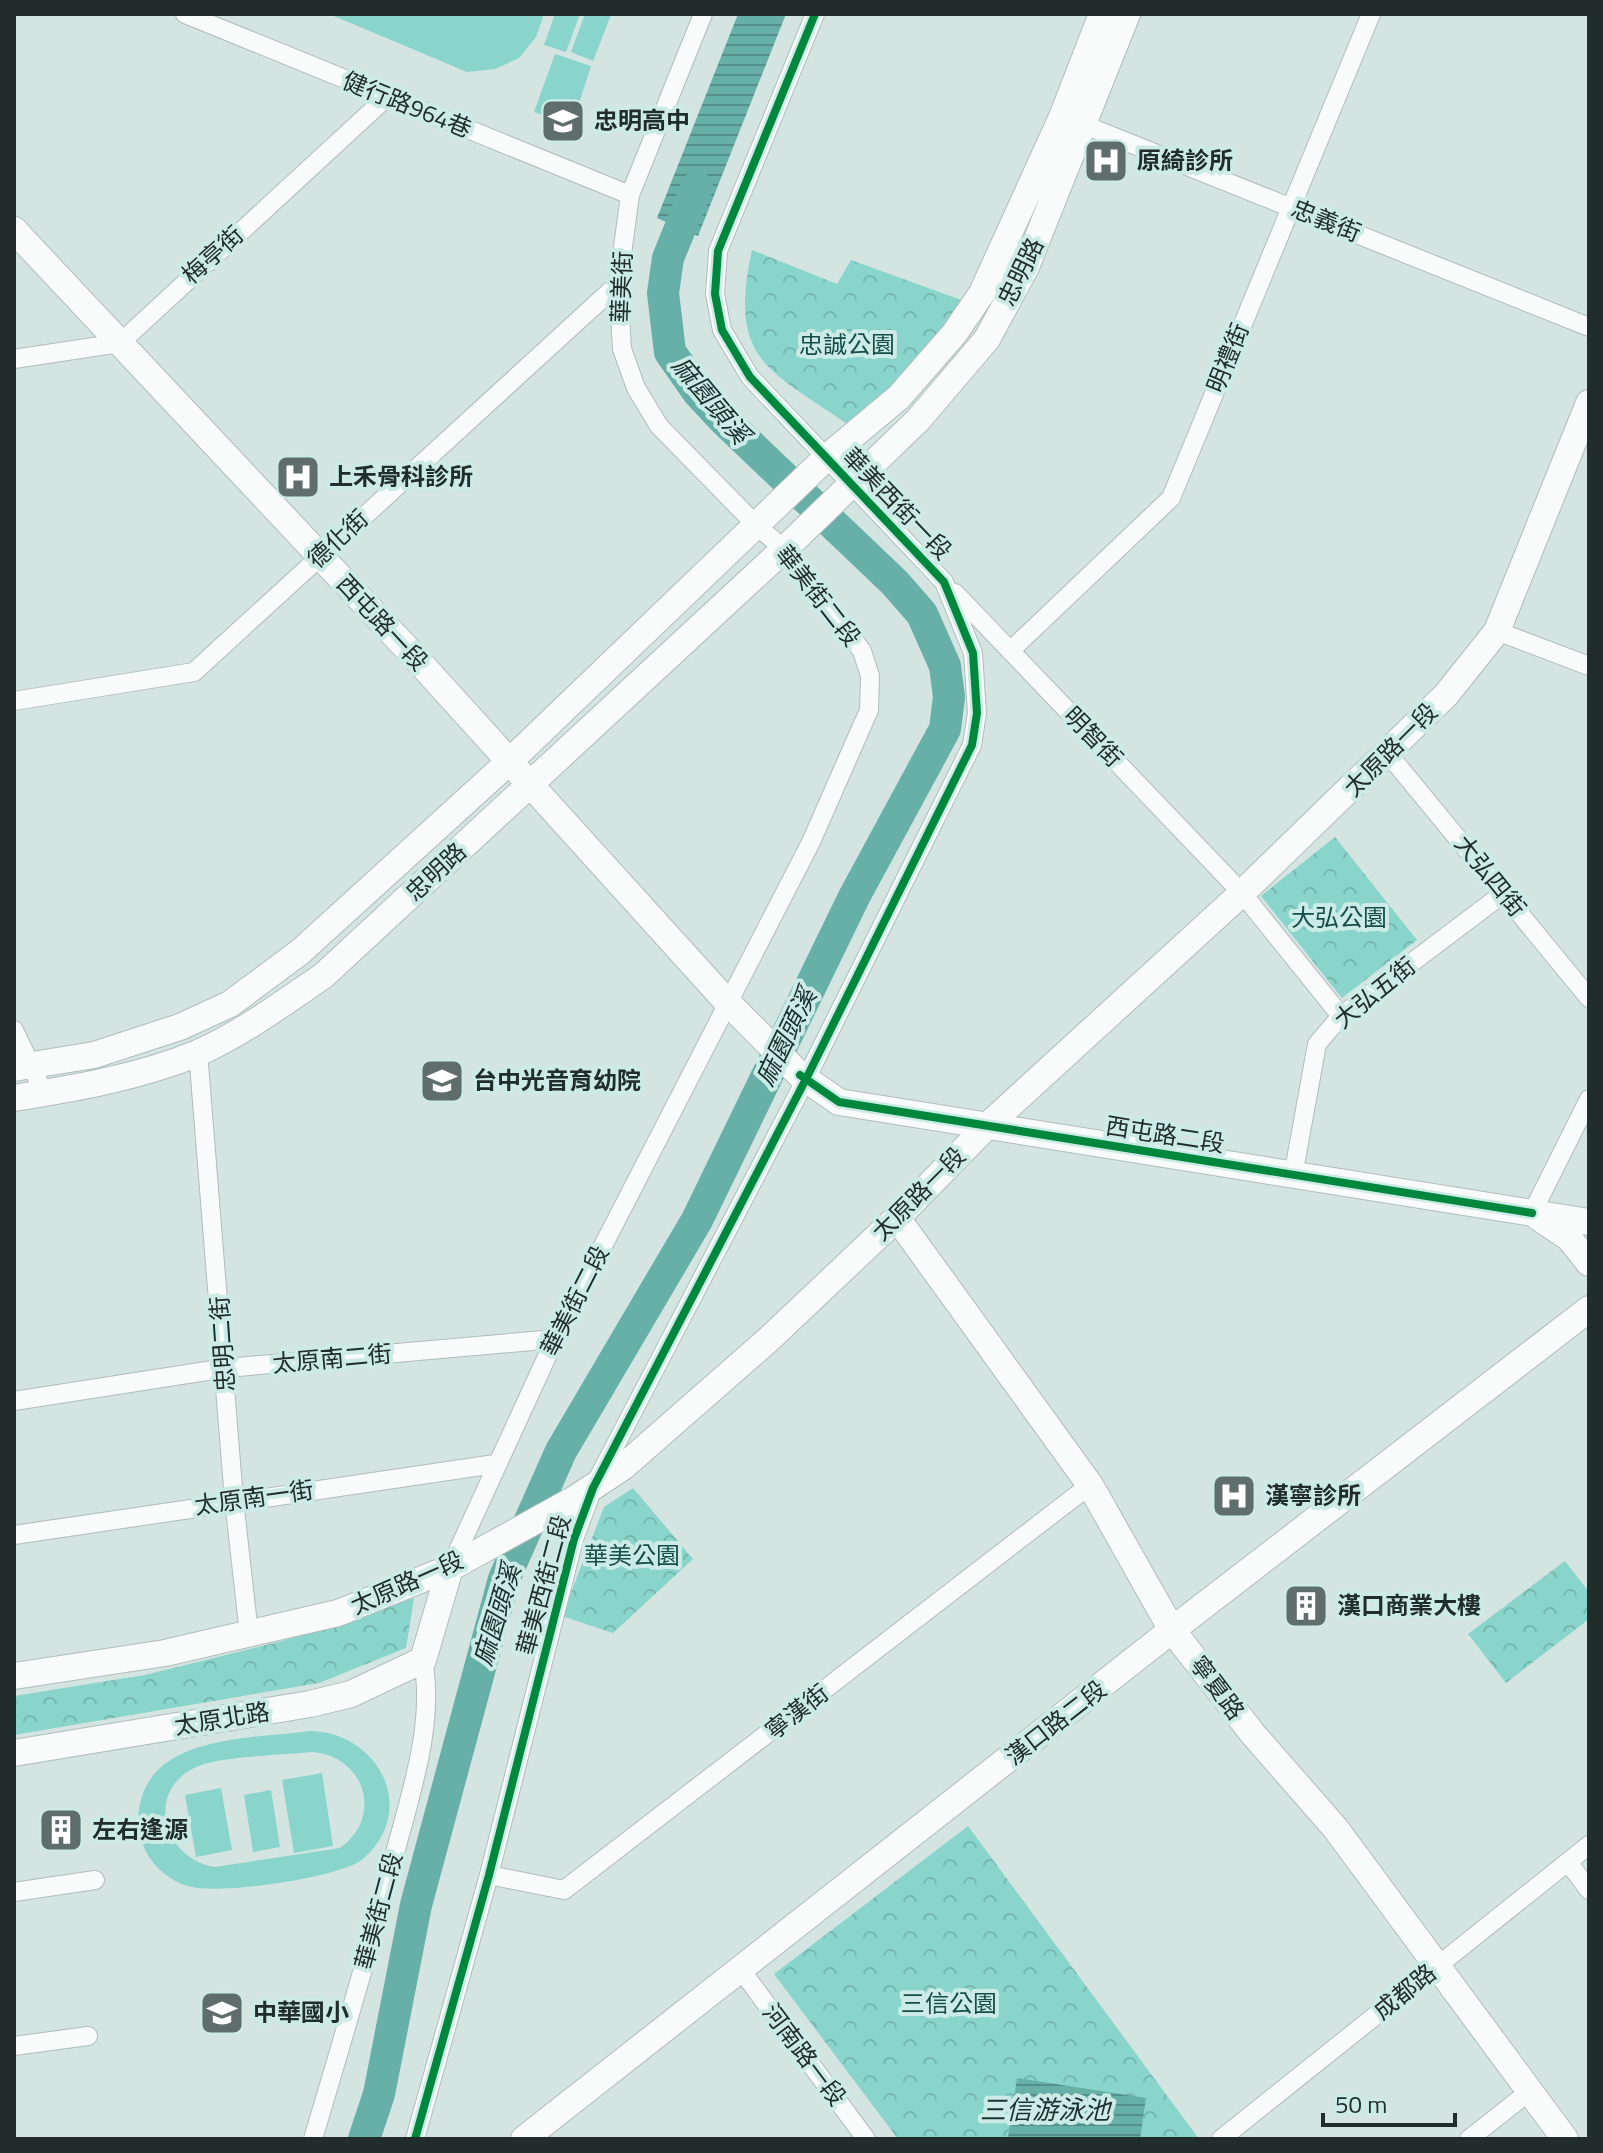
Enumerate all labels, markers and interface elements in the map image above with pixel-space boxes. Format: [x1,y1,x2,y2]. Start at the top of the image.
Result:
street label: 健行路964巷 [337,62,477,146]
school or university icon: 忠明高中 [539,97,587,145]
place label: 忠明高中 [594,102,690,138]
hospital icon: 原綺診所 [1082,137,1130,185]
place label: 原綺診所 [1137,142,1233,178]
street label: 忠義街 [1286,190,1366,250]
street label: 梅亭街 [174,217,251,292]
street label: 忠明路 [988,231,1052,312]
street label: 華美街 [602,250,640,324]
street label: 明禮街 [1197,318,1257,398]
park label: 忠誠公園 [799,326,895,362]
water label: 麻園頭溪 [663,347,762,455]
street label: 華美西街一段 [835,439,961,568]
hospital icon: 上禾骨科診所 [274,453,322,501]
place label: 上禾骨科診所 [329,458,473,494]
street label: 德化街 [299,501,376,576]
street label: 華美街二段 [768,537,870,654]
street label: 西屯路一段 [329,566,437,678]
street label: 太原路一段 [1335,694,1445,804]
street label: 明智街 [1056,698,1132,775]
street label: 大弘四街 [1447,827,1535,924]
street label: 忠明路 [397,834,474,909]
park label: 大弘公園 [1291,899,1387,935]
street label: 大弘五街 [1326,948,1423,1036]
water label: 麻園頭溪 [745,978,828,1092]
school or university icon: 台中光音育幼院 [418,1057,466,1105]
place label: 台中光音育幼院 [473,1062,641,1098]
street label: 西屯路二段 [1103,1107,1227,1161]
street label: 太原路一段 [863,1138,973,1248]
street label: 華美街二段 [531,1239,617,1362]
street label: 忠明二街 [201,1295,243,1393]
street label: 太原南二街 [271,1335,393,1381]
street label: 太原南一街 [192,1471,316,1523]
hospital icon: 漢寧診所 [1210,1472,1258,1520]
place label: 漢寧診所 [1265,1477,1361,1513]
street label: 華美西街二段 [507,1511,579,1659]
park label: 華美公園 [584,1537,680,1573]
street label: 太原路一段 [344,1541,469,1623]
water label: 麻園頭溪 [463,1556,532,1670]
building icon: 漢口商業大樓 [1282,1582,1330,1630]
place label: 漢口商業大樓 [1337,1587,1481,1623]
street label: 寧夏路 [1182,1648,1254,1727]
street label: 漢口路二段 [997,1671,1114,1773]
street label: 寧漢街 [757,1675,836,1748]
street label: 太原北路 [172,1693,272,1743]
building icon: 左右逢源 [37,1806,85,1854]
place label: 左右逢源 [92,1811,188,1847]
street label: 華美街二段 [345,1848,411,1973]
street label: 成都路 [1365,1955,1444,2028]
park label: 三信公園 [901,1985,997,2021]
school or university icon: 中華國小 [198,1989,246,2037]
place label: 中華國小 [253,1994,349,2030]
street label: 河南路一段 [754,1996,855,2113]
scale bar [1323,2077,1455,2127]
text: 50 m [1335,2086,1387,2122]
water label: 三信游泳池 [980,2090,1113,2129]

